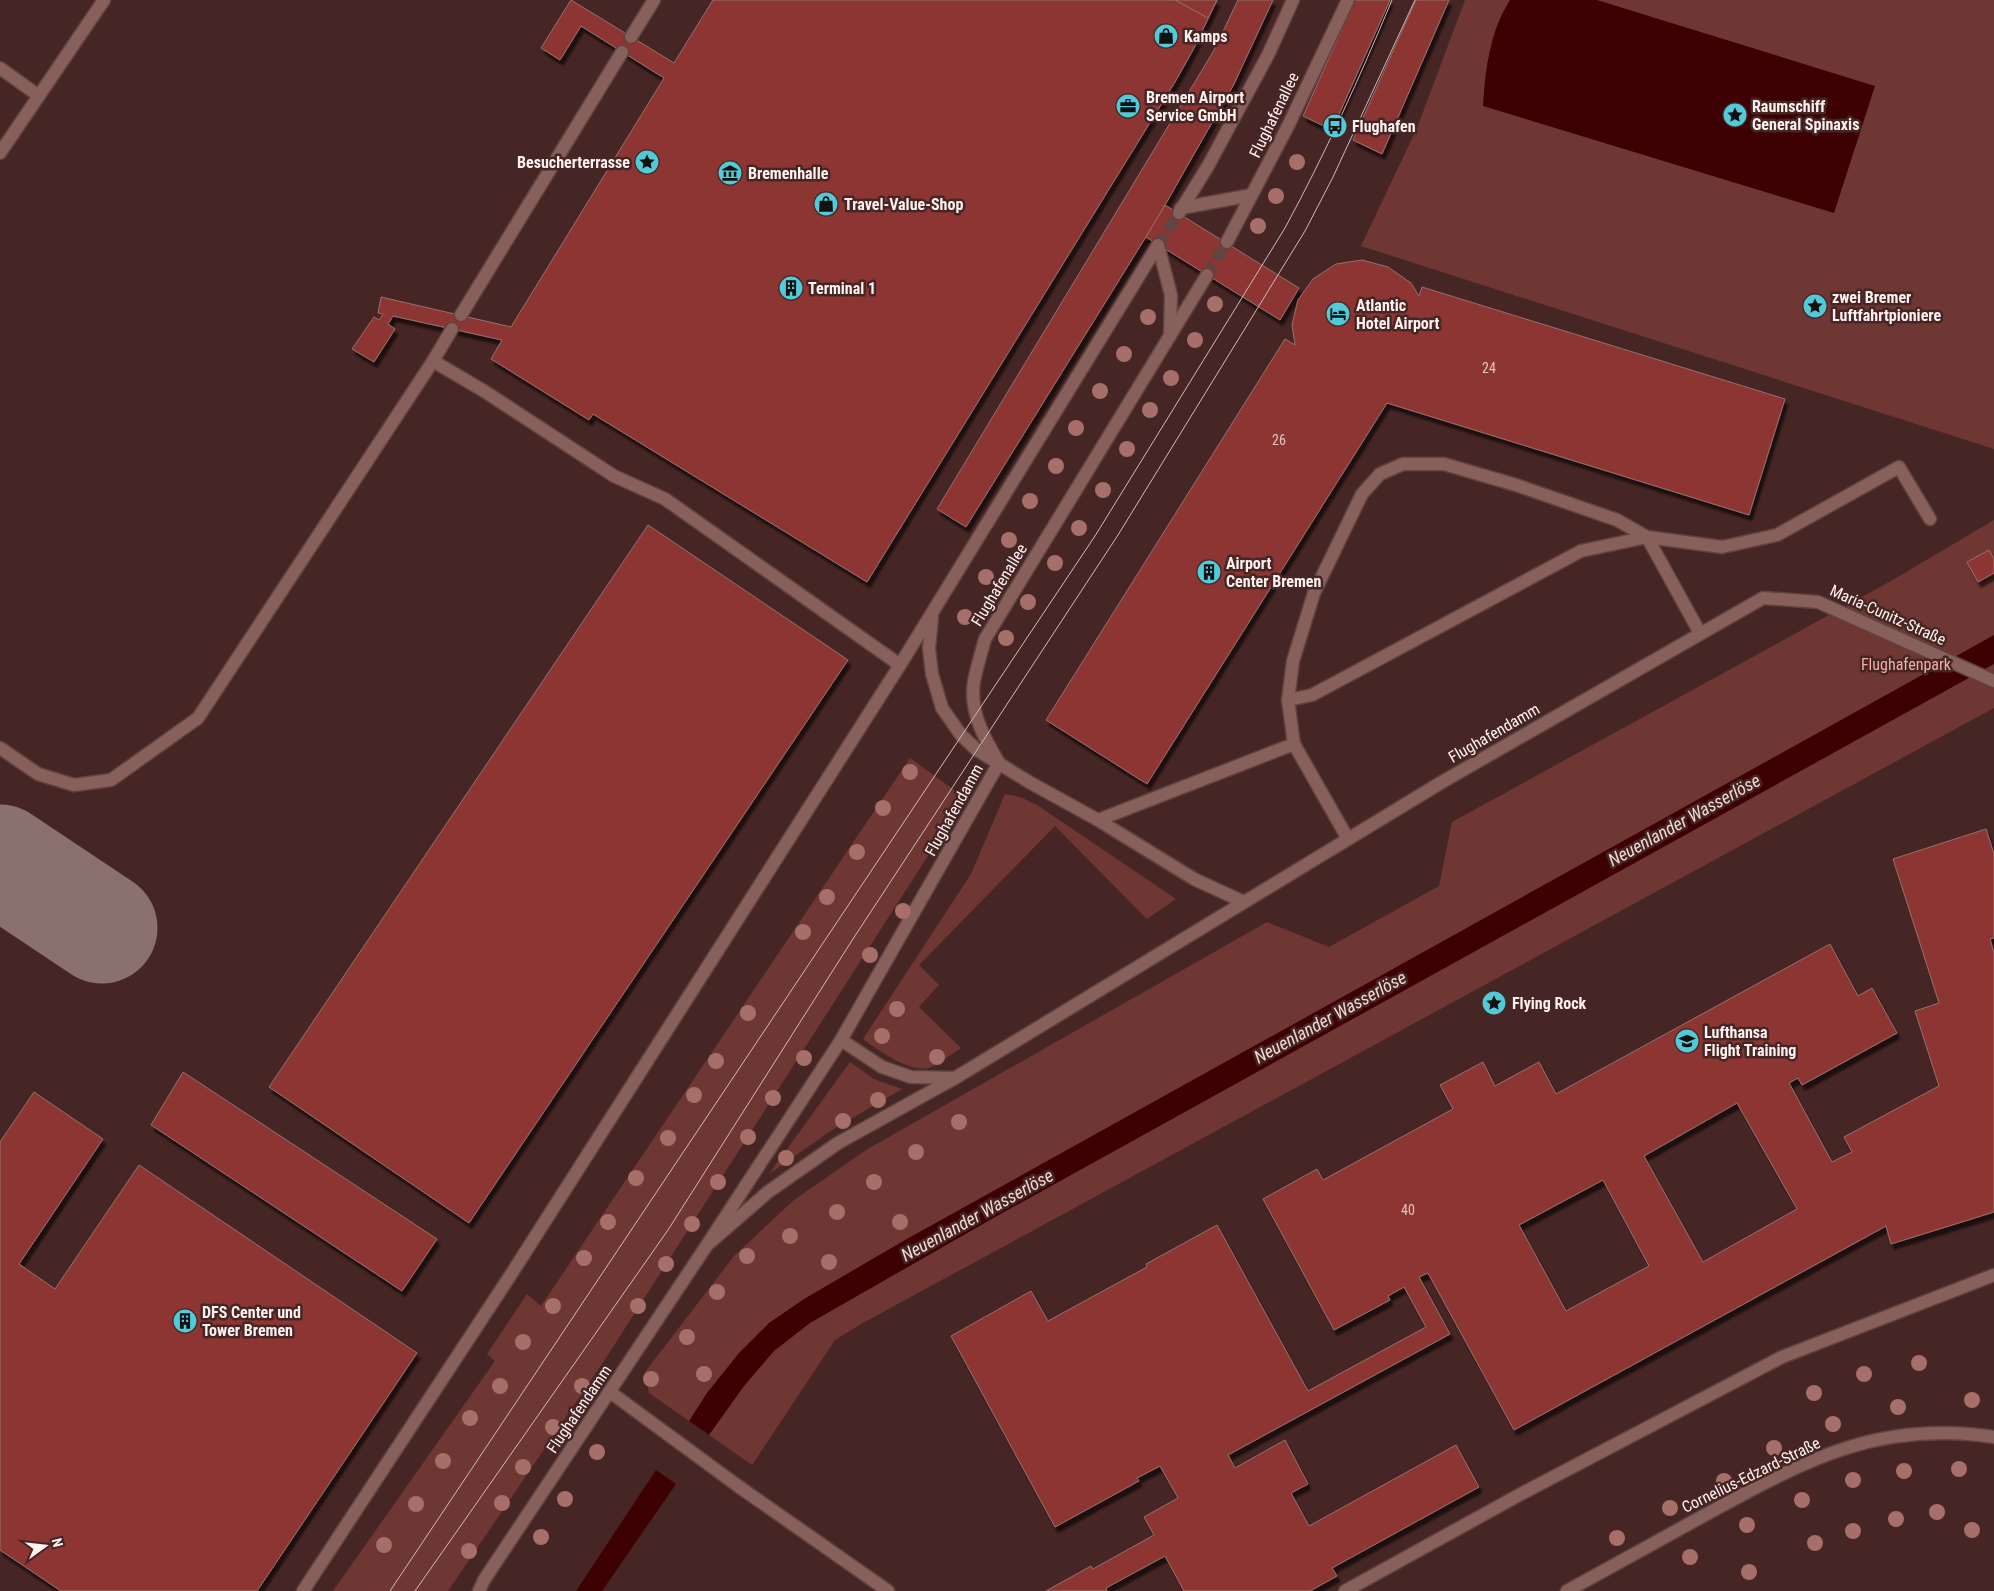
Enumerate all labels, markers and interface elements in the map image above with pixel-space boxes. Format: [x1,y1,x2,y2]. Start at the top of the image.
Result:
shop icon: Kamps [1153,23,1179,49]
place label: Kamps [1184,27,1227,46]
street label: Flughafenallee [1245,69,1303,161]
place label: Bremen Airport Service GmbH [1146,88,1244,125]
office icon: Bremen Airport Service GmbH [1115,93,1141,119]
place label: Raumschiff General Spinaxis [1752,97,1859,134]
place icon: Raumschiff General Spinaxis [1722,102,1748,128]
bus stop icon: Flughafen [1322,113,1348,139]
place label: Flughafen [1352,117,1416,136]
place icon: Besucherterrasse [634,149,660,175]
place label: Besucherterrasse [517,153,630,172]
museum icon: Bremenhalle [717,160,743,186]
place label: Bremenhalle [748,164,829,183]
shop icon: Travel-Value-Shop [813,191,839,217]
place label: Travel-Value-Shop [844,195,963,214]
building icon: Terminal 1 [778,275,804,301]
place label: Terminal 1 [808,279,876,298]
place label: zwei Bremer Luftfahrtpioniere [1832,288,1941,325]
place icon: zwei Bremer Luftfahrtpioniere [1802,293,1828,319]
place label: Atlantic Hotel Airport [1356,296,1440,333]
hotel icon: Atlantic Hotel Airport [1325,301,1351,327]
house number: 24 [1482,360,1496,376]
house number: 26 [1272,432,1286,448]
street label: Flughafenallee [967,540,1031,630]
place label: Airport Center Bremen [1226,554,1322,591]
building icon: Airport Center Bremen [1196,559,1222,585]
street label: Maria-Cunitz-Straße [1827,581,1949,649]
park label: Flughafenpark [1861,655,1952,674]
street label: Flughafendamm [1445,699,1543,767]
street label: Flughafendamm [921,761,987,859]
water label: Neuenlander Wasserlöse [1604,769,1764,871]
water label: Neuenlander Wasserlöse [1250,966,1410,1068]
place icon: Flying Rock [1481,990,1507,1016]
place label: Flying Rock [1512,994,1587,1013]
place label: Lufthansa Flight Training [1704,1023,1796,1060]
school or university icon: Lufthansa Flight Training [1674,1028,1700,1054]
water label: Neuenlander Wasserlöse [897,1164,1057,1266]
house number: 40 [1401,1202,1415,1218]
place label: DFS Center und Tower Bremen [202,1303,301,1340]
building icon: DFS Center und Tower Bremen [172,1308,198,1334]
street label: Flughafendamm [543,1361,615,1457]
street label: Cornelius-Edzard-Straße [1679,1433,1823,1517]
north arrow [20,1521,70,1571]
text: N [49,1536,66,1549]

